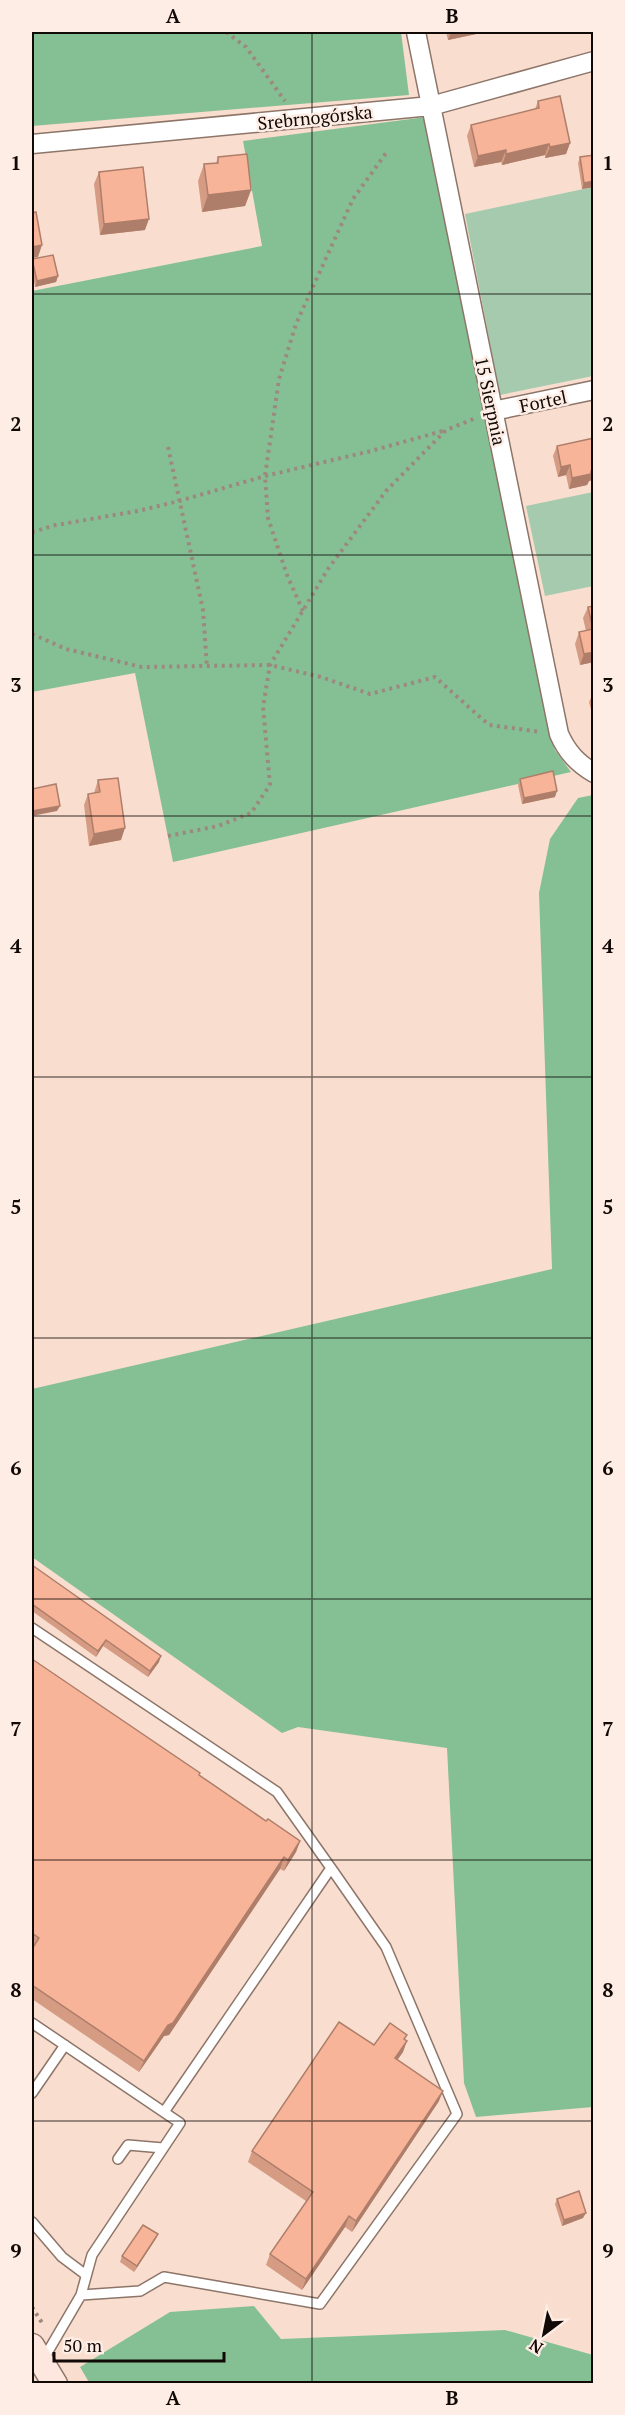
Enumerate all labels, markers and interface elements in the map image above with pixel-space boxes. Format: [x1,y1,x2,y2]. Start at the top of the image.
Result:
text: A [166,2,181,29]
text: B [446,2,459,29]
street label: Srebrnogórska [256,99,374,135]
text: 1 [10,149,22,176]
text: 1 [602,149,614,176]
street label: 15 Sierpnia [470,354,512,448]
street label: Fortel [517,384,569,418]
text: 2 [10,410,22,437]
text: 2 [602,410,614,437]
text: 3 [10,671,22,698]
text: 3 [602,671,614,698]
text: 4 [10,932,22,959]
text: 4 [602,932,614,959]
text: 5 [10,1193,22,1220]
text: 5 [602,1193,614,1220]
text: 6 [10,1454,22,1481]
text: 6 [602,1454,614,1481]
text: 7 [10,1715,22,1742]
text: 7 [602,1715,614,1742]
text: 8 [10,1976,22,2003]
text: 8 [602,1976,614,2003]
text: 9 [10,2237,22,2264]
text: 9 [602,2237,614,2264]
north arrow [514,2304,574,2364]
scale bar [54,2325,224,2363]
text: 50 m [63,2333,103,2357]
text: N [525,2334,547,2359]
text: A [166,2384,181,2411]
text: B [446,2384,459,2411]

